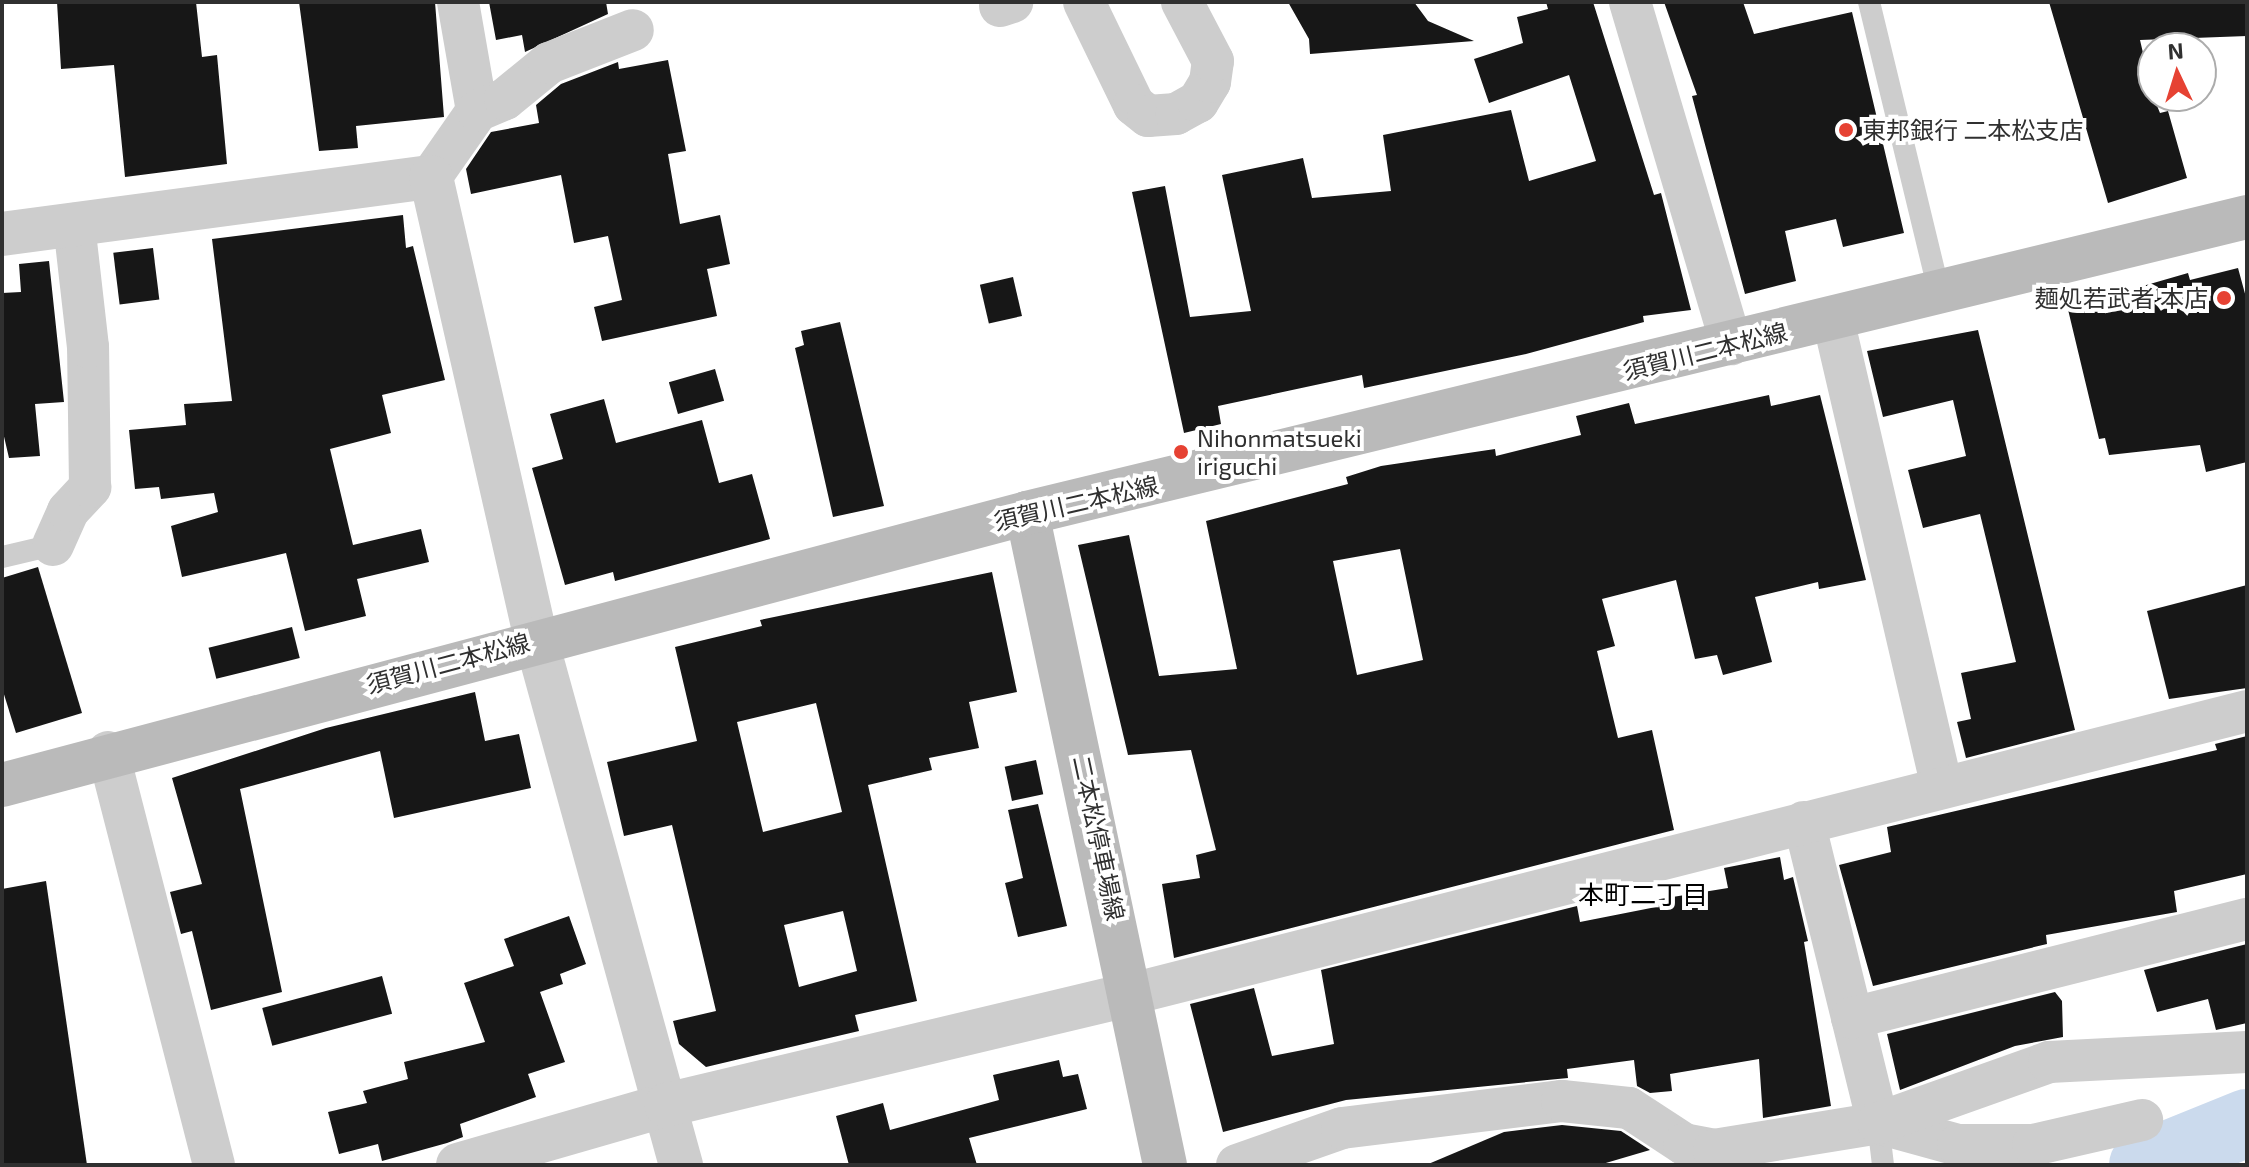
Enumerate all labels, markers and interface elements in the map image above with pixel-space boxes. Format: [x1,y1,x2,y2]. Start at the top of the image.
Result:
north arrow [2137,32,2217,112]
text: N [2167,37,2184,64]
place label: 東邦銀行 二本松支店 [1862,116,2083,144]
marker: 東邦銀行 二本松支店 [1837,121,1855,139]
place label: 麺処若武者 本店 [2035,284,2208,312]
marker: 麺処若武者 本店 [2215,289,2233,307]
street label: 須賀川二本松線 [1620,317,1790,385]
place label: Nihonmatsueki iriguchi [1197,424,1362,480]
marker: Nihonmatsueki iriguchi [1172,443,1190,461]
street label: 須賀川二本松線 [991,470,1161,536]
street label: 須賀川二本松線 [363,627,533,699]
street label: 二本松停車場線 [1067,753,1131,923]
district label: 本町二丁目 [1578,878,1708,910]

